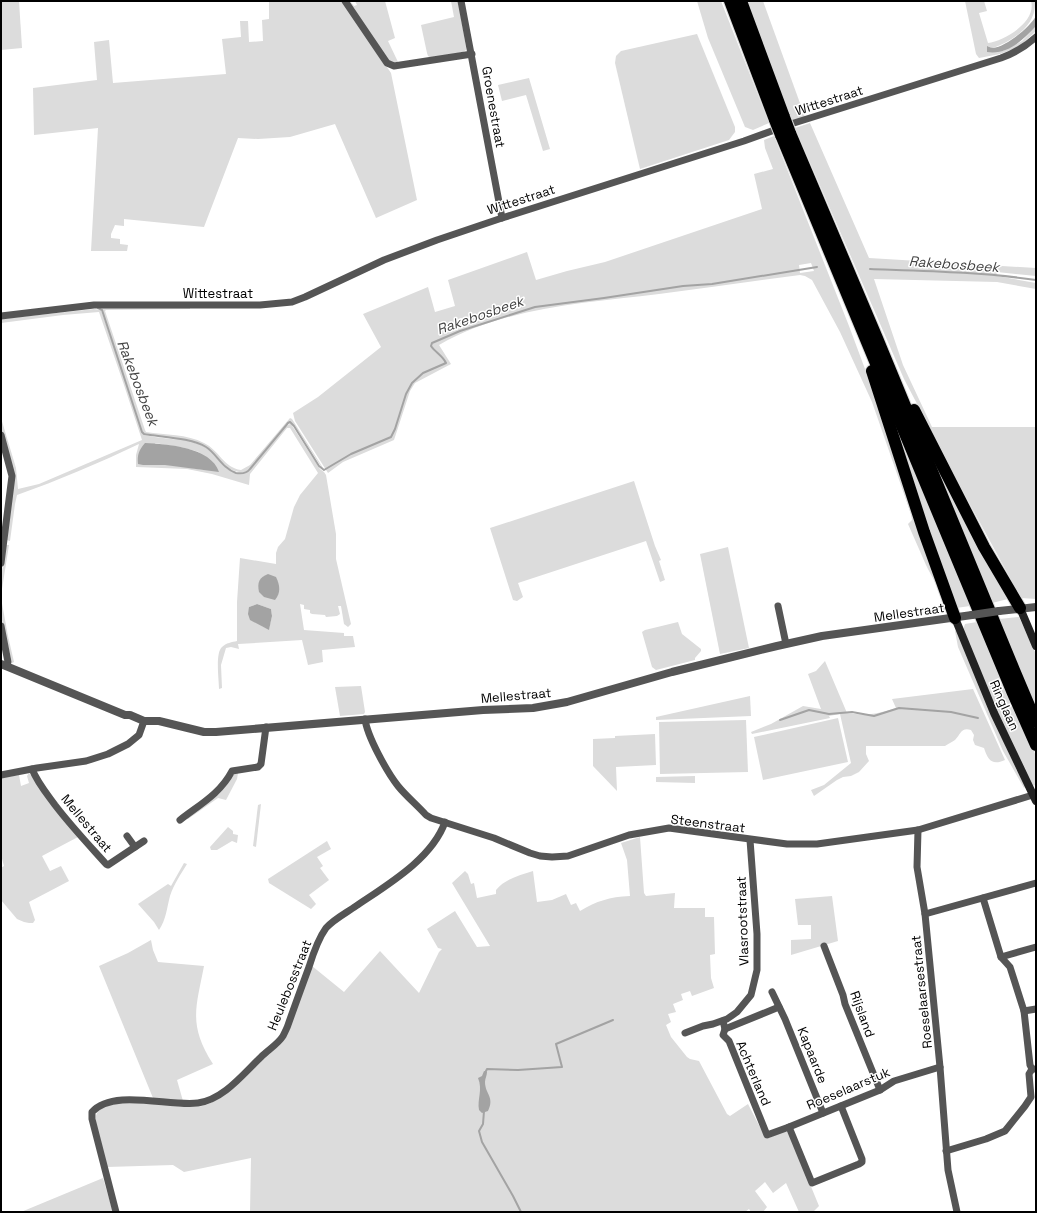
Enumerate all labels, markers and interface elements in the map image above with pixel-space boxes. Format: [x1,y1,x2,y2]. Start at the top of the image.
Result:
street label: Groenestraat [478,65,509,149]
street label: Wittestraat [793,82,865,119]
street label: Wittestraat [485,181,557,218]
water label: Rakebosbeek [908,252,1001,276]
street label: Wittestraat [183,285,253,302]
water label: Rakebosbeek [434,291,527,338]
water label: Rakebosbeek [113,338,163,430]
street label: Mellestraat [873,599,945,626]
street label: Ringlaan [986,677,1023,733]
street label: Mellestraat [480,684,552,707]
street label: Mellestraat [57,791,116,856]
street label: Steenstraat [670,810,746,837]
street label: Vlasrootstraat [732,876,753,966]
street label: Roeselaarsestraat [907,934,936,1049]
street label: Heulebosstraat [264,937,315,1033]
street label: Rijsland [846,988,879,1040]
street label: Kapaarde [794,1024,832,1086]
street label: Achterland [732,1038,775,1108]
street label: Roeselaarstuk [804,1063,892,1114]

